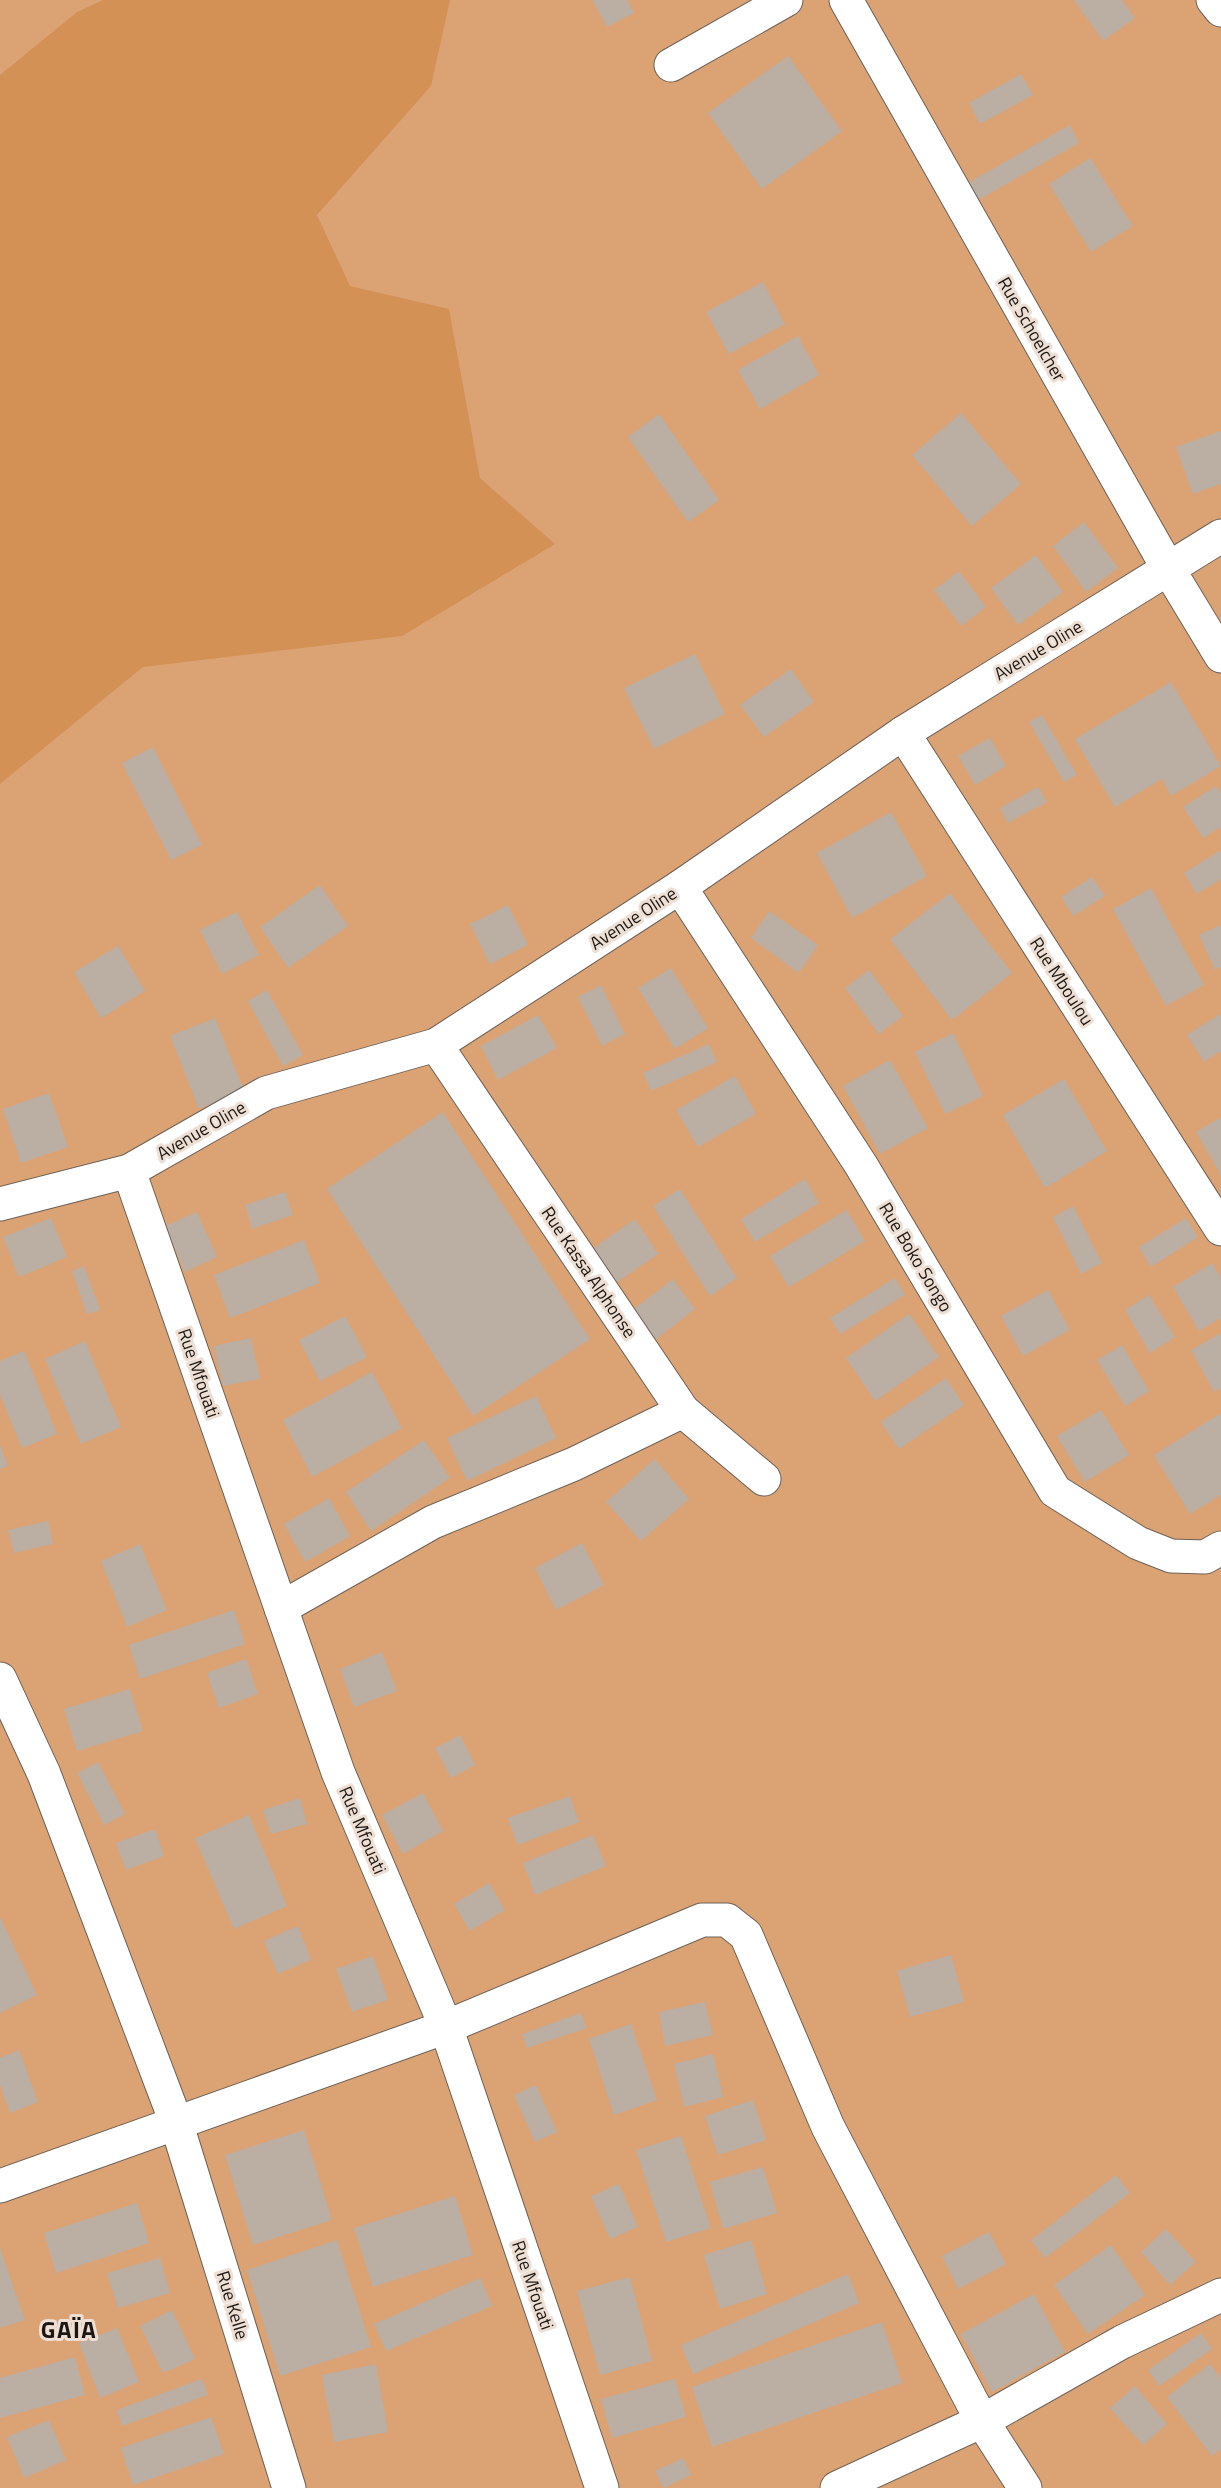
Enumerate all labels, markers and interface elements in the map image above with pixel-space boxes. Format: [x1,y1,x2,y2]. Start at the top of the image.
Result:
street label: Rue Schoelcher [991,272,1073,386]
street label: Avenue Oline [989,613,1087,687]
street label: Avenue Oline [584,880,682,956]
street label: Rue Mboulou [1023,931,1101,1031]
street label: Avenue Oline [151,1094,251,1166]
street label: Rue Boko Songo [873,1197,959,1317]
street label: Rue Kassa Alphonse [535,1201,643,1343]
street label: Rue Mfouati [171,1325,227,1421]
street label: Rue Mfouati [332,1782,394,1878]
street label: Rue Mfouati [505,2237,561,2333]
street label: Rue Kelle [210,2268,256,2342]
district label: GAÏA [41,2311,97,2347]

